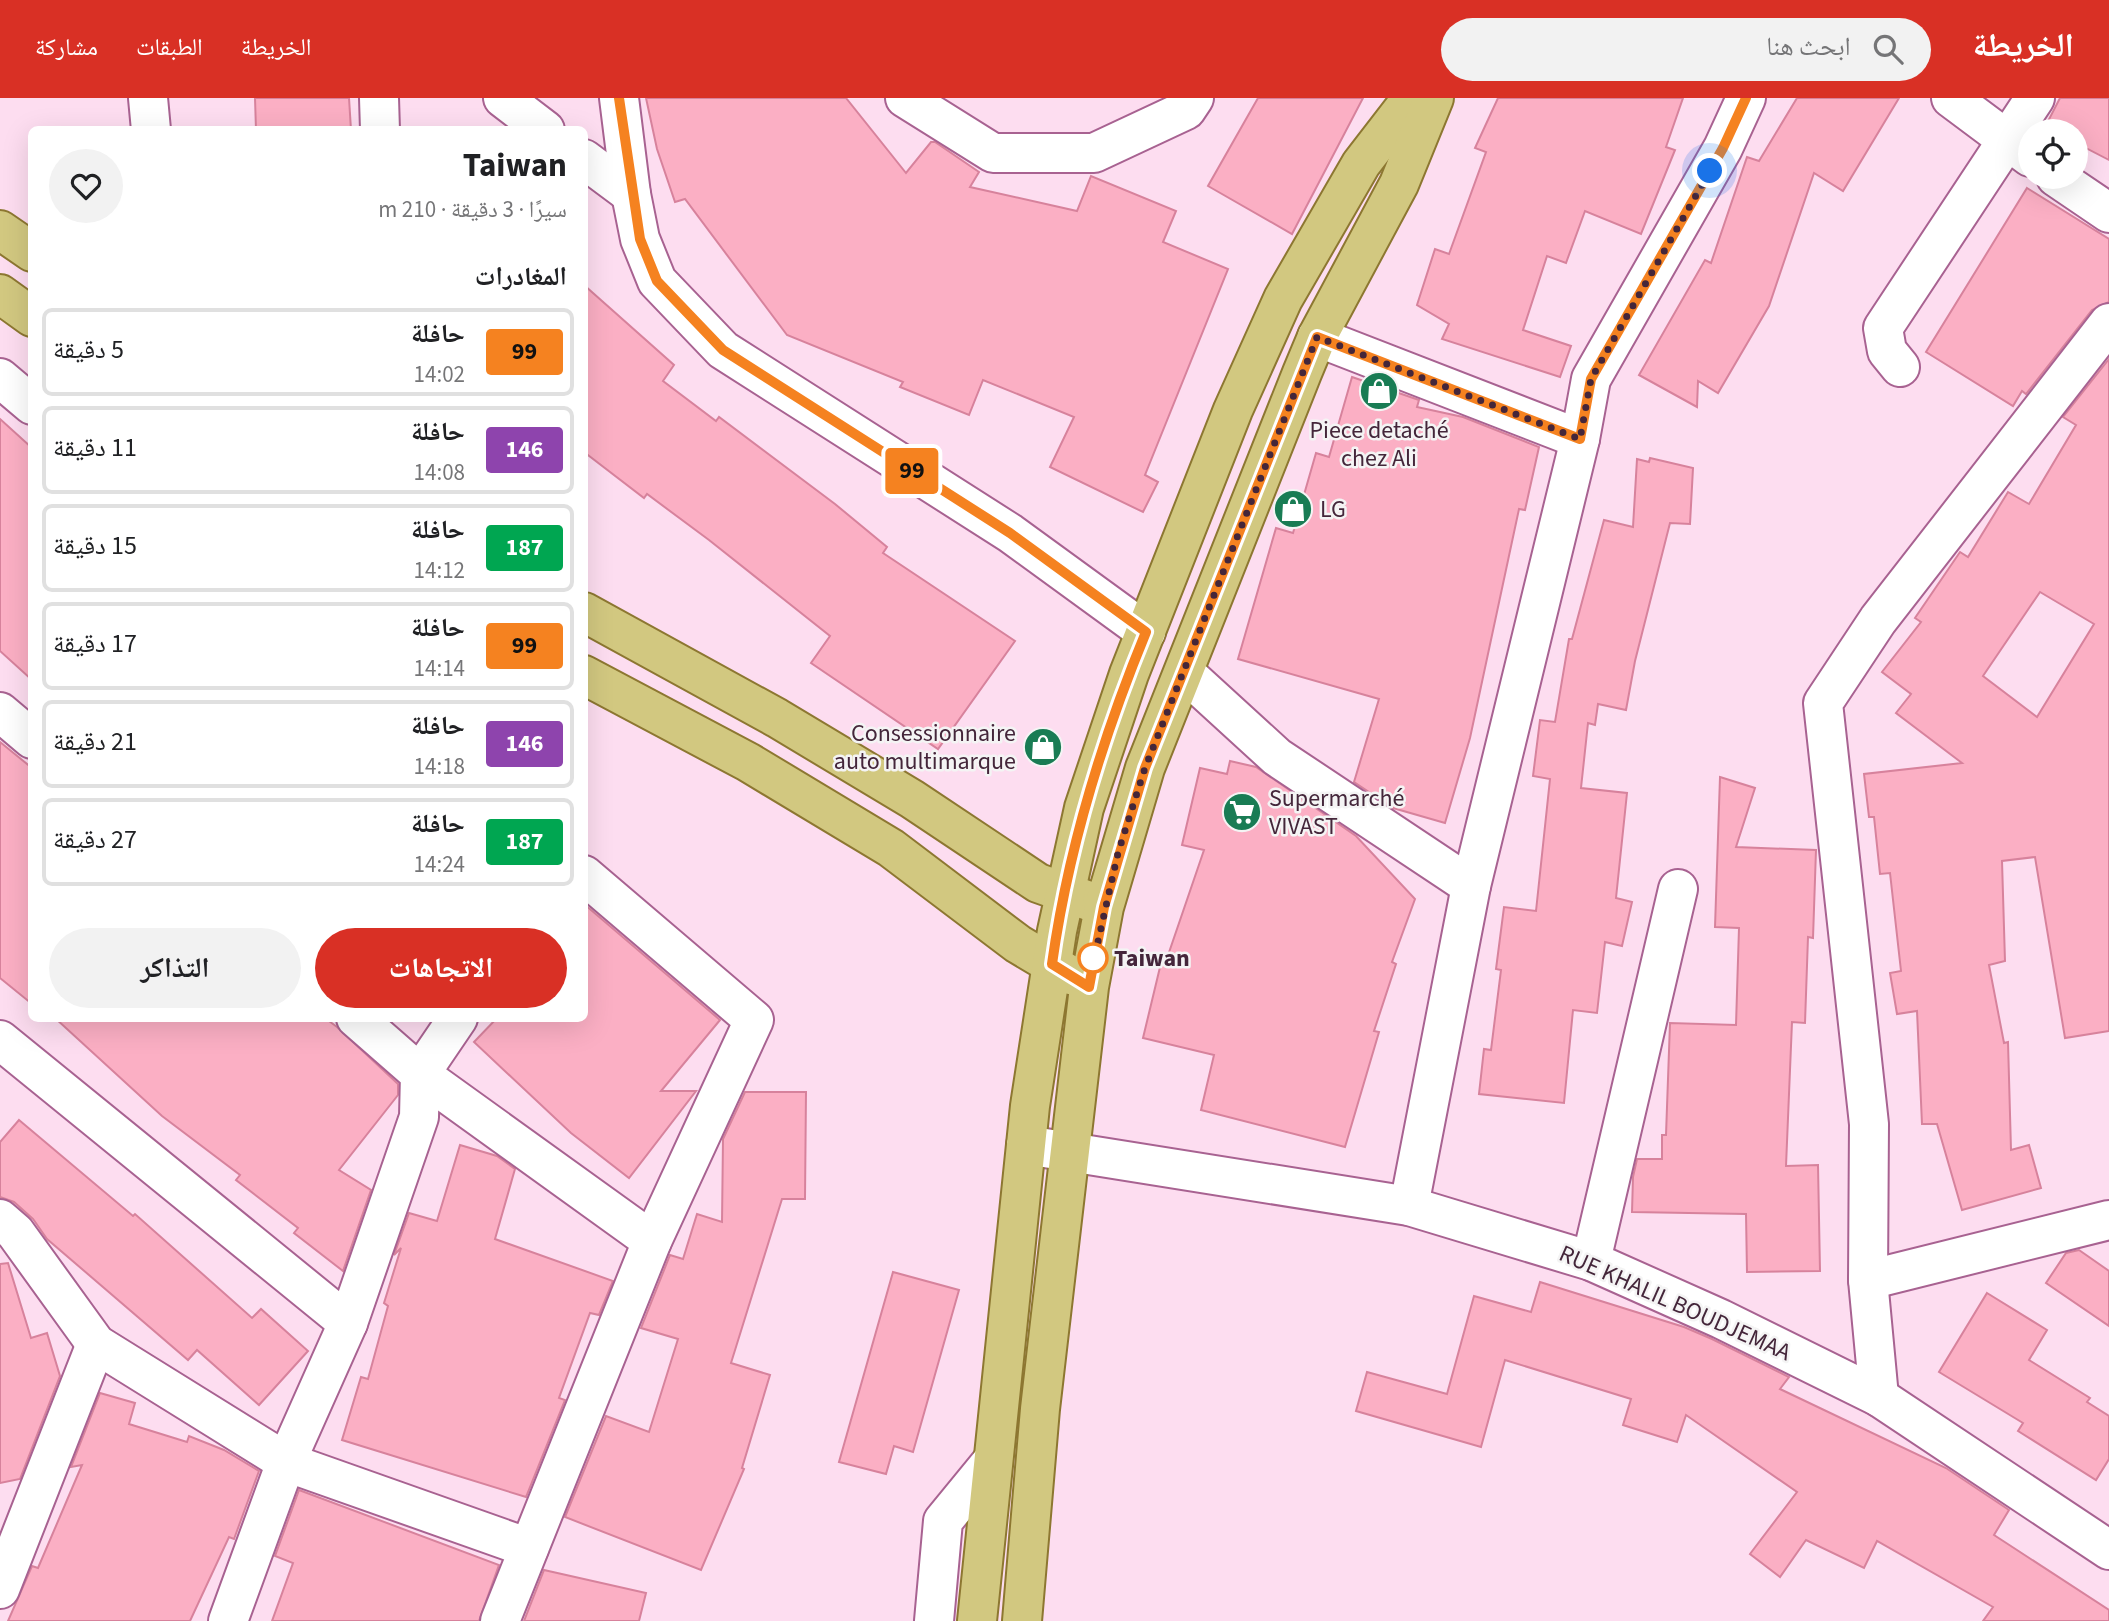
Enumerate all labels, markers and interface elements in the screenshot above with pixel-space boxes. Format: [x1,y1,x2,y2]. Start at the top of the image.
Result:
search box [1441,18,1931,81]
text: الخريطة [1973,22,2074,69]
text: ابحث هنا [1766,28,1851,65]
text: مشاركة [35,30,98,65]
text: الطبقات [136,30,203,65]
text: الخريطة [241,30,311,65]
icon: search [1869,30,1907,68]
map controls [2018,119,2088,189]
button: locate [2018,119,2088,189]
text: Taiwan [463,142,567,189]
button: heart [49,149,123,223]
your location [1692,153,1727,188]
text: سيرًا · 3 دقيقة · 210 m [378,193,567,226]
text: المغادرات [475,258,567,295]
text: حافلة [411,315,465,352]
text: 5 دقيقة [53,331,124,368]
text: 99 [512,334,537,369]
text: 14:02 [414,358,465,391]
shop icon: Piece detaché chez Ali [1358,370,1400,412]
text: حافلة [411,413,465,450]
place label: Piece detaché chez Ali [1309,413,1449,476]
text: 11 دقيقة [53,429,137,466]
text: 146 [505,432,544,467]
line badge: 99 [880,448,944,494]
text: 99 [899,453,925,488]
text: 14:08 [414,456,465,489]
shop icon: LG [1272,488,1314,530]
place label: LG [1320,492,1346,527]
text: حافلة [411,511,465,548]
text: 15 دقيقة [53,527,137,564]
text: 187 [505,530,544,565]
text: 14:12 [414,554,465,587]
text: حافلة [411,609,465,646]
text: 17 دقيقة [53,625,137,662]
text: 99 [512,628,537,663]
text: 14:14 [414,652,465,685]
text: حافلة [411,707,465,744]
place label: Consessionnaire auto multimarque [834,716,1016,779]
text: 21 دقيقة [53,723,137,760]
text: 146 [505,726,544,761]
shop icon: Consessionnaire auto multimarque [1022,726,1064,768]
text: 14:18 [414,750,465,783]
place label: Supermarché VIVAST [1269,781,1404,844]
supermarket icon: Supermarché VIVAST [1221,791,1263,833]
text: حافلة [411,805,465,842]
text: 27 دقيقة [53,821,137,858]
text: 187 [505,824,544,859]
text: 14:24 [414,848,465,881]
button: التذاكر [49,928,301,1008]
button: الاتجاهات [315,928,567,1008]
place label: Taiwan [1114,941,1190,976]
marker: Taiwan [1078,943,1108,973]
street label: RUE KHALIL BOUDJEMAA [1553,1236,1797,1370]

